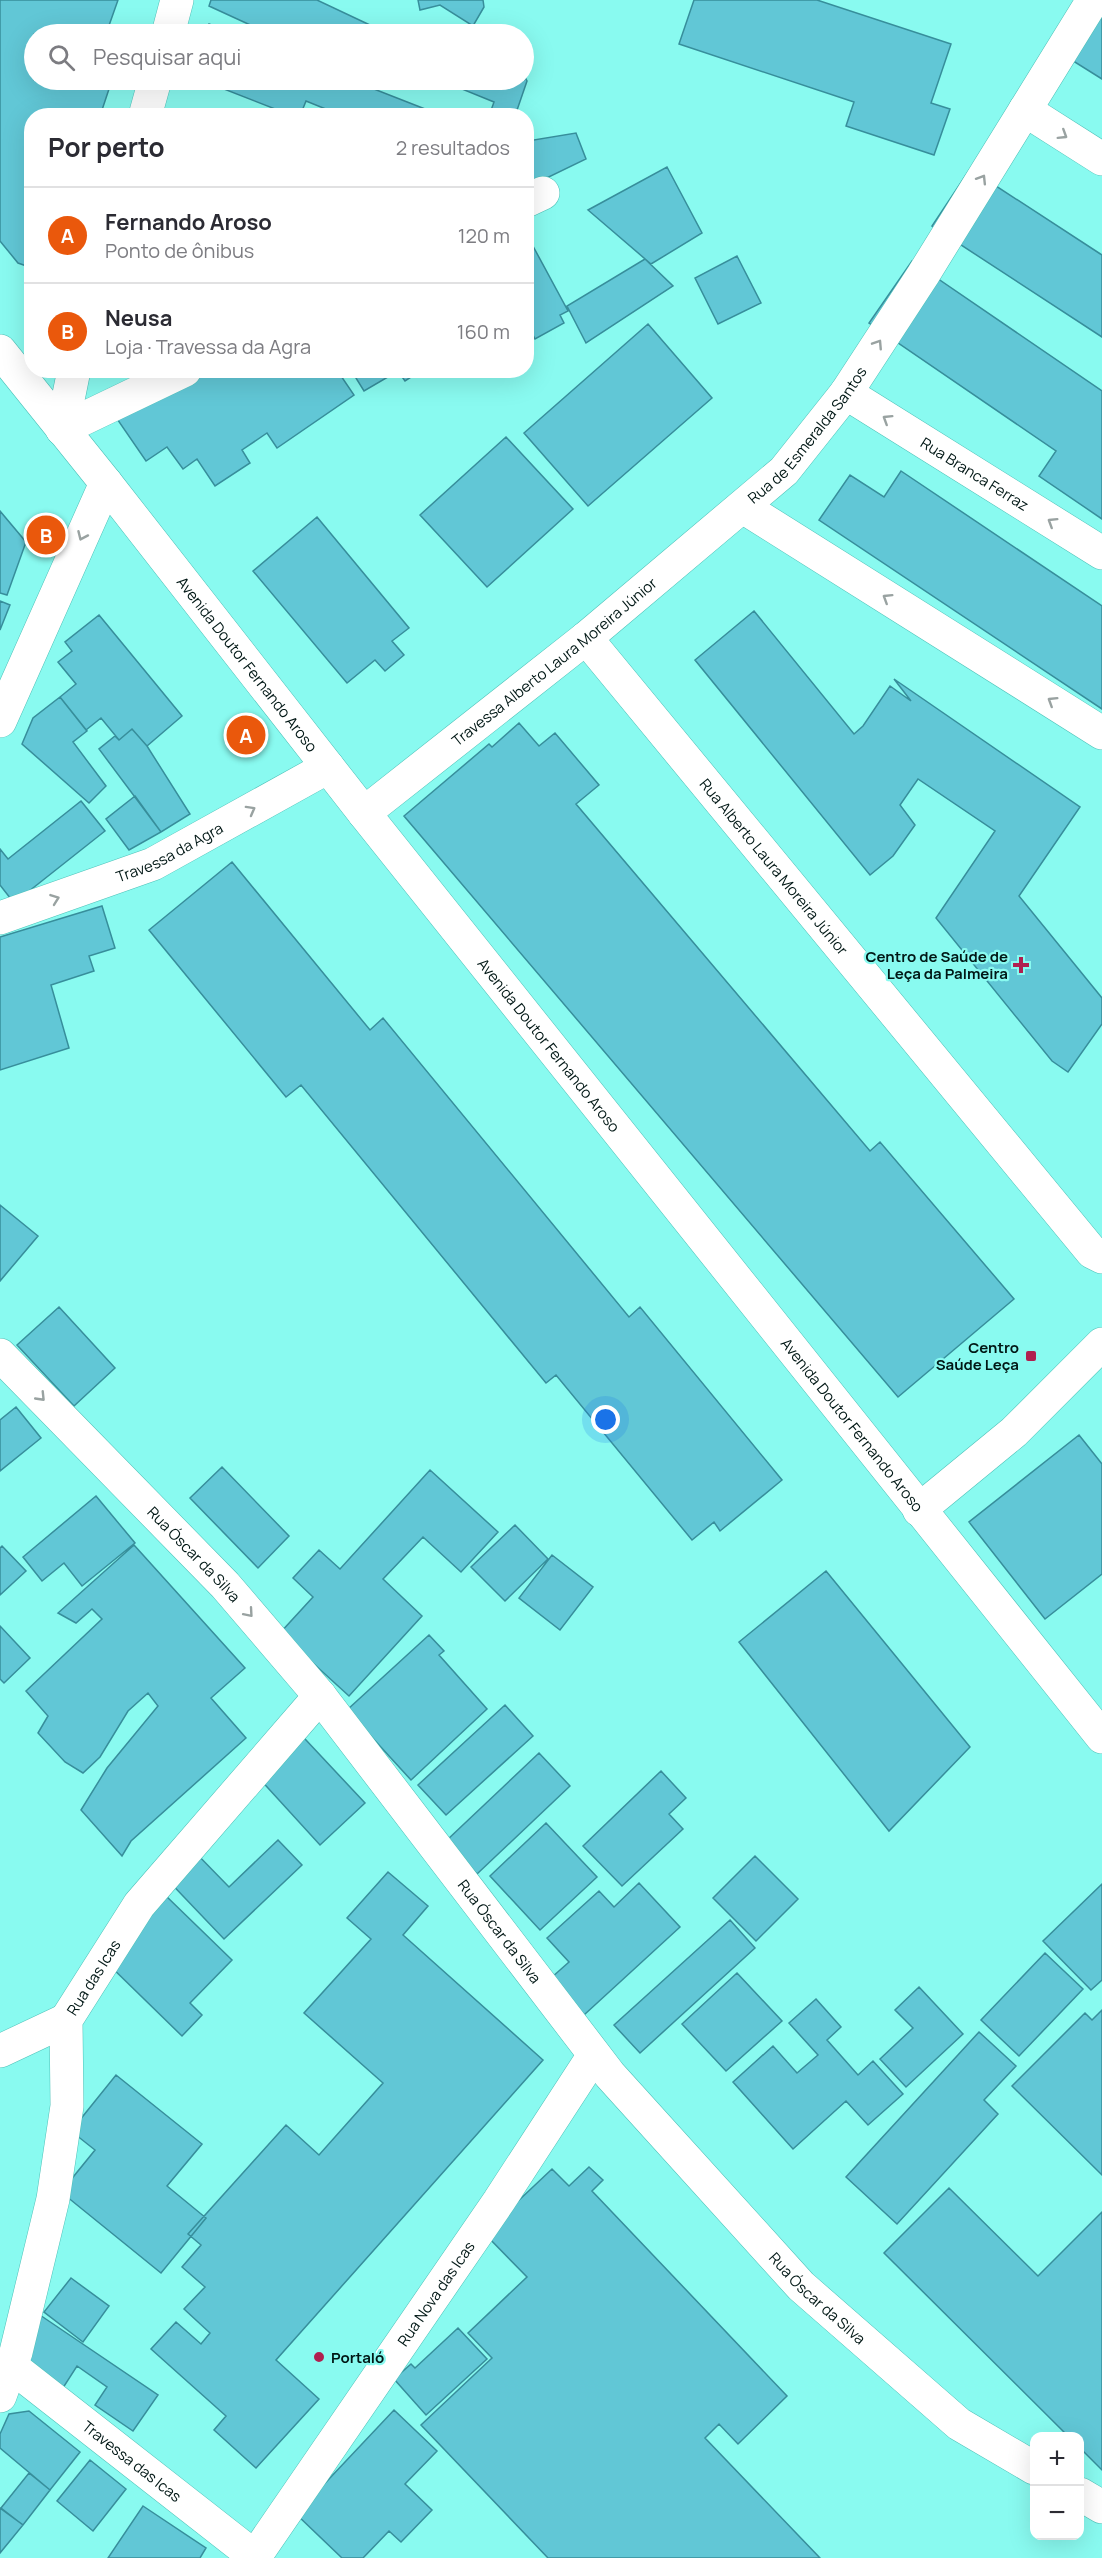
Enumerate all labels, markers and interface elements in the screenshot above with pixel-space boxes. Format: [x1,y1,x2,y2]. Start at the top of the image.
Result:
search box [24,24,534,90]
icon: search [45,41,78,74]
text: Pesquisar aqui [93,42,241,72]
one-way arrow [1057,127,1067,139]
text: Por perto [48,129,165,165]
text: 2 resultados [396,134,510,161]
one-way arrow [975,175,987,185]
text: Fernando Aroso [105,207,272,237]
text: A [61,222,74,249]
text: 120 m [458,222,510,249]
text: Ponto de ônibus [105,237,254,264]
text: Neusa [105,303,172,333]
text: B [61,318,74,345]
text: 160 m [457,318,510,345]
text: Loja · Travessa da Agra [105,333,311,360]
one-way arrow [871,340,882,351]
street label: Rua de Esmeralda Santos [743,362,871,508]
one-way arrow [883,414,893,426]
street label: Rua Branca Ferraz [917,432,1033,515]
pin: B [26,512,66,558]
one-way arrow [1048,517,1058,529]
one-way arrow [78,530,90,541]
street label: Travessa Alberto Laura Moreira Júnior [447,572,661,751]
street label: Avenida Doutor Fernando Aroso [174,574,322,756]
one-way arrow [883,594,894,605]
one-way arrow [1048,698,1059,709]
pin: A [226,712,266,758]
street label: Rua Alberto Laura Moreira Júnior [695,774,854,960]
one-way arrow [245,806,255,817]
street label: Travessa da Agra [113,817,226,887]
one-way arrow [50,894,60,907]
place label: Centro de Saúde de Leça da Palmeira [865,946,1008,984]
street label: Avenida Doutor Fernando Aroso [473,954,625,1136]
marker: Centro de Saúde de Leça da Palmeira [1012,956,1030,974]
street label: Avenida Doutor Fernando Aroso [777,1333,929,1516]
place label: Centro Saúde Leça [936,1337,1019,1375]
marker: Centro Saúde Leça [1024,1349,1038,1363]
one-way arrow [34,1391,45,1401]
your location [591,1405,620,1434]
street label: Rua Óscar da Silva [143,1502,245,1606]
one-way arrow [242,1606,253,1617]
street label: Rua Óscar da Silva [453,1875,546,1987]
street label: Rua das Icas [61,1935,125,2019]
street label: Rua Nova das Icas [392,2236,479,2350]
street label: Rua Óscar da Silva [765,2247,870,2349]
place label: Portaló [331,2347,384,2368]
marker: Portaló [312,2350,326,2364]
street label: Travessa das Icas [78,2415,186,2506]
map controls [1030,2432,1084,2540]
button: + [1030,2432,1084,2486]
button: − [1030,2486,1084,2540]

